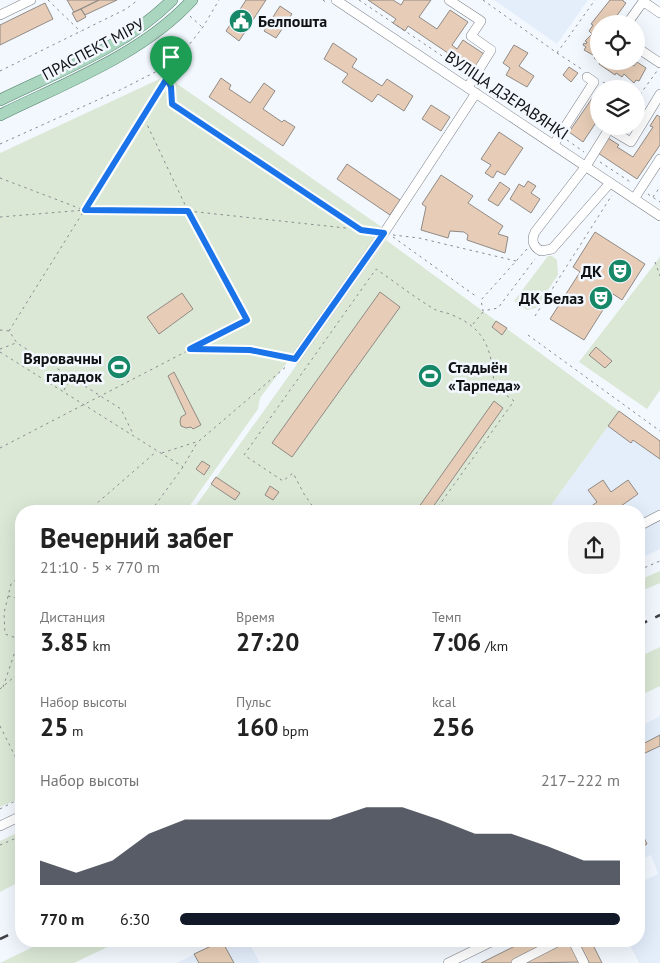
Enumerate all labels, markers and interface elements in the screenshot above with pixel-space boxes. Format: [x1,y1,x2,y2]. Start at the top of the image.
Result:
public building icon: Белпошта [228,8,254,34]
place label: Белпошта [258,11,327,31]
street label: ПРАСПЕКТ МІРУ [39,14,148,84]
map controls [590,15,645,135]
button: locate [590,15,645,70]
pin [150,36,192,87]
icon: arrive [157,43,185,71]
street label: ВУЛІЦА ДЗЕРАВЯНКІ [441,46,573,144]
button: layers [590,80,645,135]
theatre icon: ДК [607,258,633,284]
place label: ДК [581,261,602,281]
theatre icon: ДК Белаз [588,285,614,311]
place label: ДК Белаз [519,288,584,308]
place label: Вяровачны гарадок [23,348,102,386]
sports icon: Вяровачны гарадок [106,354,132,380]
place label: Стадыён «Тарпеда» [448,357,521,395]
sports icon: Стадыён «Тарпеда» [417,363,443,389]
text: Вечерний забег [40,519,233,556]
button: share [568,522,620,574]
text: 21:10 · 5 × 770 m [40,557,160,577]
text: Дистанция [40,608,105,626]
text: Время [236,608,275,626]
text: Темп [432,608,462,626]
text: 3.85 [40,626,89,658]
text: 27:20 [236,626,299,658]
text: 7:06 [432,626,481,658]
text: km [89,637,111,655]
text: /km [481,637,508,655]
text: Набор высоты [40,693,127,711]
text: Пульс [236,693,271,711]
text: kcal [432,693,456,711]
text: 25 [40,711,68,743]
text: 160 [236,711,279,743]
text: 256 [432,711,475,743]
text: m [68,722,83,740]
text: bpm [279,722,309,740]
text: Набор высоты [40,770,139,790]
text: 217–222 m [541,770,620,790]
text: 770 m [40,909,84,929]
text: 6:30 [120,909,150,929]

